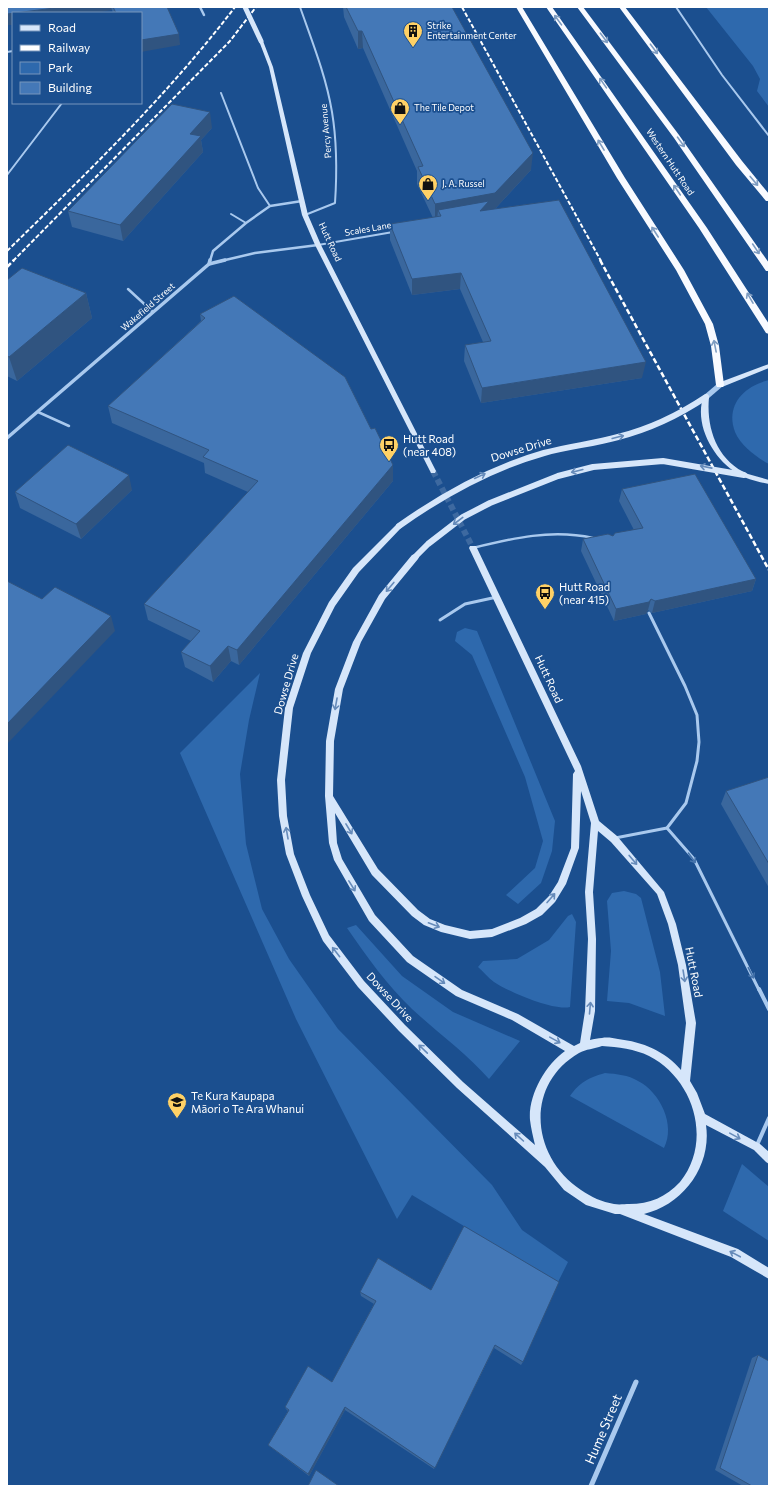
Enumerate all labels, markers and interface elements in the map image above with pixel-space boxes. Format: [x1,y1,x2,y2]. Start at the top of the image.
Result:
legend [12,12,142,104]
one-way arrow [554,15,562,26]
text: Road [48,20,76,34]
building icon: Strike Entertainment Center [402,20,424,48]
place label: Strike Entertainment Center [427,20,517,41]
one-way arrow [600,32,608,43]
text: Railway [48,40,90,54]
one-way arrow [650,44,658,55]
text: Park [48,60,74,74]
one-way arrow [599,77,607,88]
text: Building [48,80,92,94]
shop icon: The Tile Depot [389,97,411,125]
place label: The Tile Depot [414,102,474,113]
street label: Percy Avenue [318,103,333,159]
street label: Western Hutt Road [644,126,697,197]
one-way arrow [677,137,685,148]
one-way arrow [597,139,605,151]
shop icon: J. A. Russel [417,173,439,201]
one-way arrow [750,175,759,186]
place label: J. A. Russel [442,178,485,189]
one-way arrow [673,184,681,195]
street label: Scales Lane [344,219,392,238]
street label: Hutt Road [317,220,344,263]
one-way arrow [651,226,659,237]
one-way arrow [752,243,760,254]
street label: Wakefield Street [118,280,177,333]
one-way arrow [745,292,753,304]
one-way arrow [710,340,718,353]
place label: Hutt Road (near 408) [403,432,456,458]
street label: Dowse Drive [489,433,553,464]
one-way arrow [611,433,624,440]
bus stop icon: Hutt Road (near 408) [378,434,400,462]
one-way arrow [700,463,713,471]
one-way arrow [571,468,584,475]
one-way arrow [473,472,485,479]
one-way arrow [453,517,464,526]
place label: Hutt Road (near 415) [559,580,610,606]
one-way arrow [386,581,395,592]
bus stop icon: Hutt Road (near 415) [534,582,556,610]
street label: Dowse Drive [271,652,300,716]
street label: Hutt Road [533,653,566,705]
one-way arrow [332,697,340,710]
one-way arrow [345,823,353,834]
one-way arrow [282,827,290,840]
one-way arrow [688,852,696,863]
one-way arrow [628,854,637,865]
one-way arrow [349,880,357,892]
one-way arrow [547,893,556,904]
one-way arrow [427,921,439,929]
street label: Hutt Road [683,946,706,998]
one-way arrow [332,947,341,958]
one-way arrow [748,967,755,979]
street label: Dowse Drive [364,969,417,1024]
one-way arrow [680,969,688,982]
one-way arrow [434,976,445,984]
one-way arrow [586,1002,593,1015]
one-way arrow [549,1036,561,1044]
one-way arrow [418,1044,428,1054]
place label: Te Kura Kaupapa Māori o Te Ara Whanui [191,1089,304,1115]
school or university icon: Te Kura Kaupapa Māori o Te Ara Whanui [166,1091,188,1119]
one-way arrow [514,1133,524,1142]
one-way arrow [729,1133,741,1141]
one-way arrow [729,1250,741,1257]
street label: Hume Street [581,1392,625,1466]

